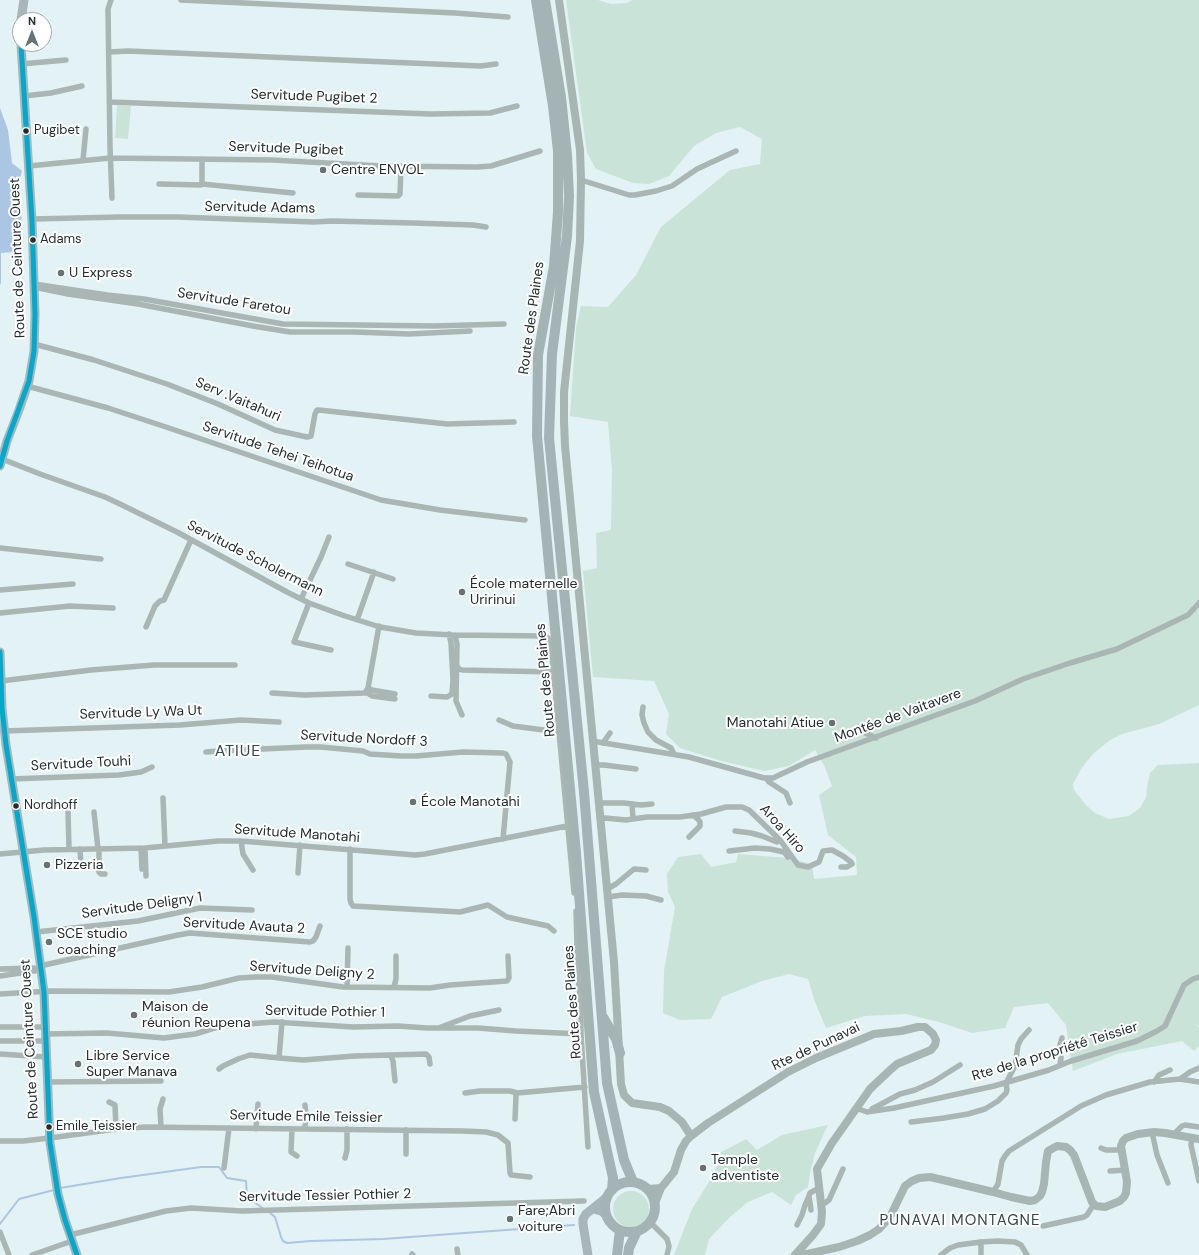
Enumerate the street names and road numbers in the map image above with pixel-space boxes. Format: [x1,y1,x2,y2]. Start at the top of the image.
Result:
street label: Servitude Pugibet 2 [250,86,378,108]
street label: Servitude Pugibet [228,139,344,159]
street label: Route de Ceinture Ouest [7,178,29,338]
street label: Servitude Adams [204,199,316,217]
street label: Route des Plaines [516,260,548,376]
street label: Servitude Faretou [176,285,292,319]
street label: Serv .Vaitahuri [193,374,283,426]
street label: Servitude Tehei Teihotua [200,418,356,486]
street label: Servitude Scholermann [184,517,326,601]
street label: Route des Plaines [533,623,559,737]
street label: Montée de Vaitavere [832,685,964,747]
street label: Servitude Ly Wa Ut [79,702,203,724]
street label: Servitude Nordoff 3 [300,727,428,751]
street label: Servitude Touhi [30,753,132,775]
street label: Aroa Hiro [756,801,808,857]
street label: Servitude Manotahi [234,821,360,847]
street label: Servitude Deligny 1 [81,889,203,923]
street label: Servitude Avauta 2 [183,914,305,938]
street label: Route des Plaines [561,945,585,1059]
street label: Servitude Deligny 2 [249,958,375,984]
street label: Route de Ceinture Ouest [17,959,43,1119]
street label: Servitude Pothier 1 [265,1003,385,1021]
street label: Rte de Punavai [769,1019,863,1075]
street label: Rte de la propriété Teissier [970,1019,1140,1085]
street label: Servitude Emile Teissier [229,1107,383,1127]
street label: Servitude Tessier Pothier 2 [239,1186,411,1206]

